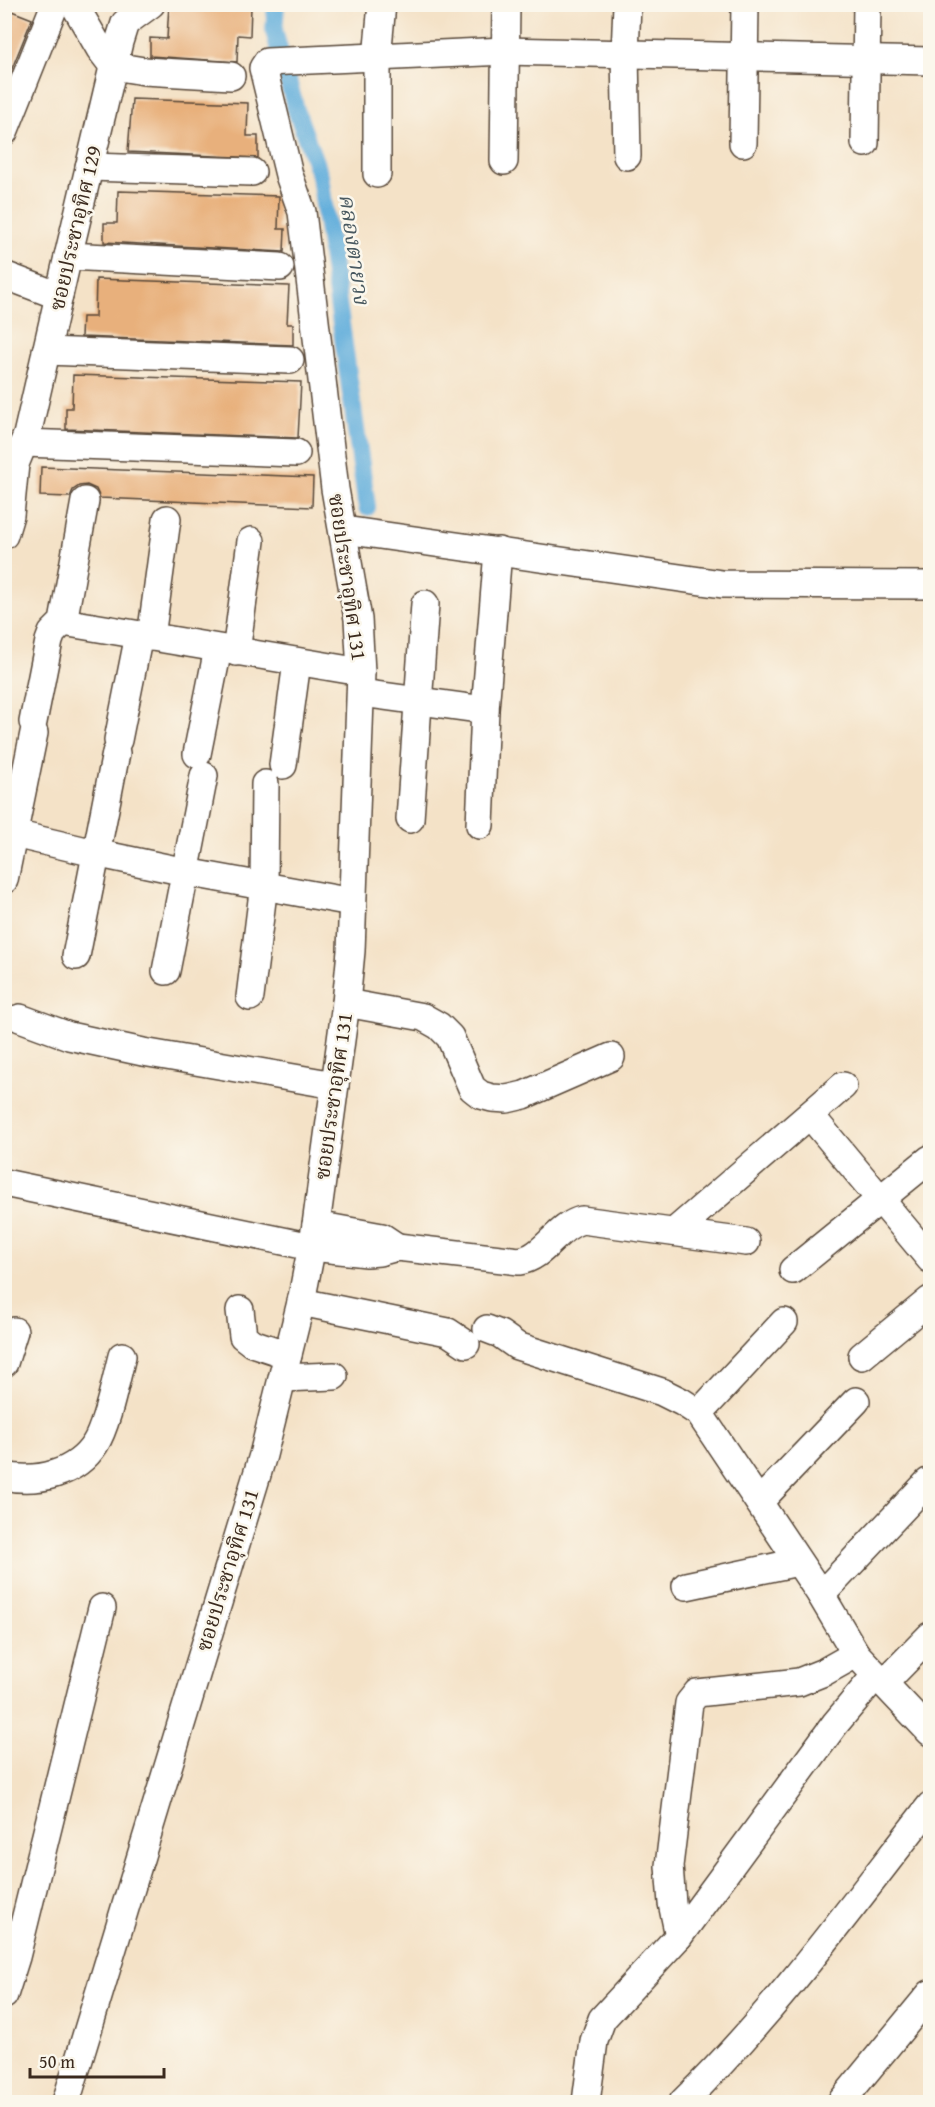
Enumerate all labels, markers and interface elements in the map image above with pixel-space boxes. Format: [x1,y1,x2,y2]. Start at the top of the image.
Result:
street label: ซอยประชาอุทิศ 129 [41,142,109,314]
water label: คลองตายวง [331,192,379,307]
street label: ซอยประชาอุทิศ 131 [321,491,375,663]
street label: ซอยประชาอุทิศ 131 [306,1010,360,1182]
street label: ซอยประชาอุทิศ 131 [188,1485,266,1655]
scale bar [30,2041,164,2079]
text: 50 m [39,2048,75,2075]

